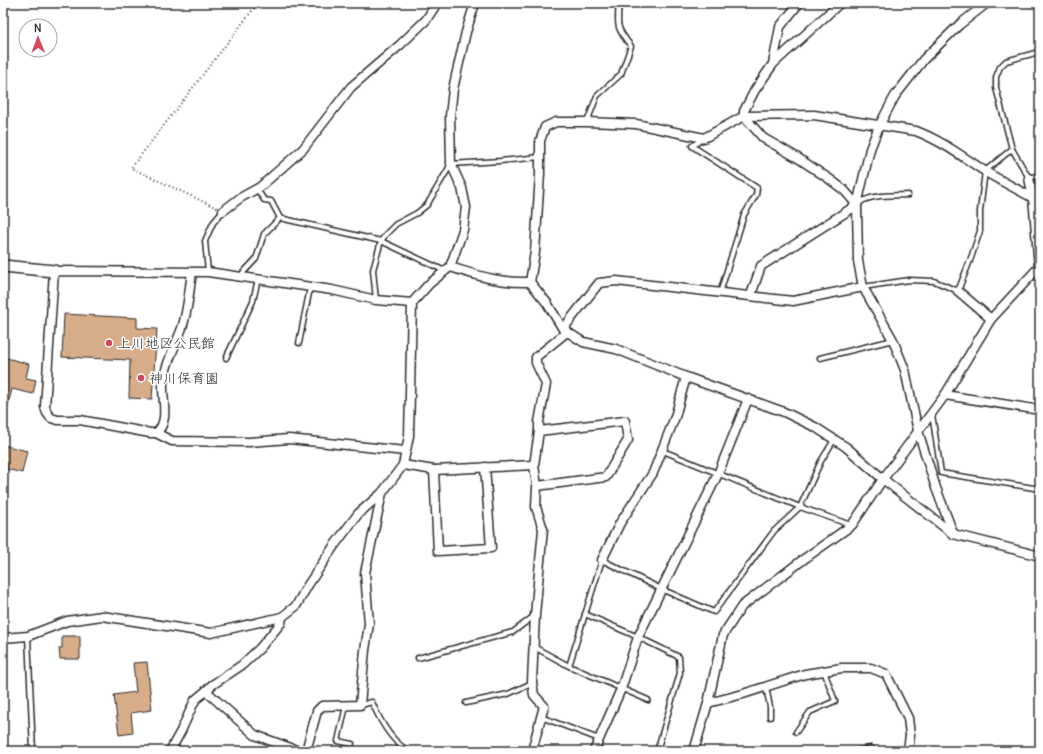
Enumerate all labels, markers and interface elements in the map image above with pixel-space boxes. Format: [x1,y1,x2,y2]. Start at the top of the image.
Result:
north arrow [18,18,58,58]
text: N [34,21,42,35]
place label: 上川地区公民館 [117,334,215,352]
marker: 上川地区公民館 [104,338,114,348]
place label: 神川保育園 [149,369,219,387]
marker: 神川保育園 [136,373,146,383]

